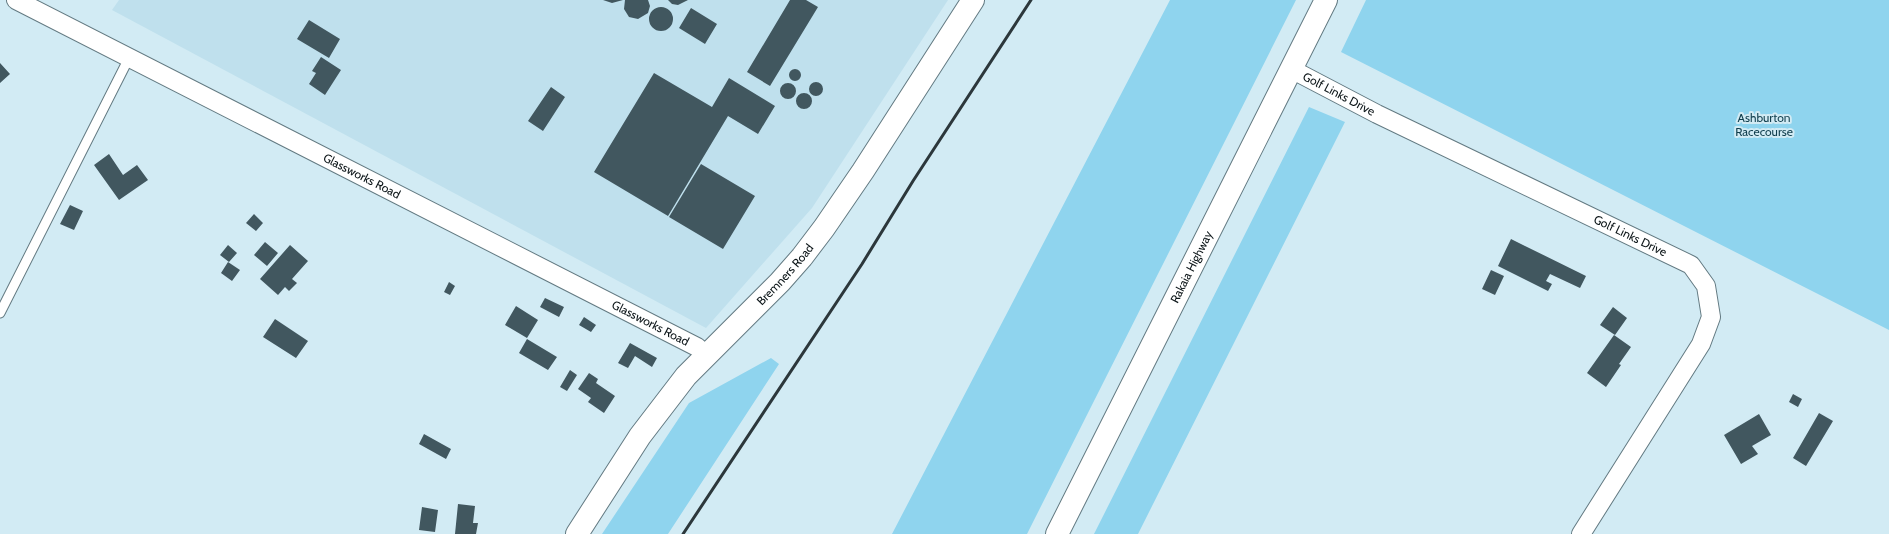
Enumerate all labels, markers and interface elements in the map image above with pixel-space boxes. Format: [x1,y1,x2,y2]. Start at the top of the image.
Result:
street label: Golf Links Drive [1300,69,1378,119]
park label: Ashburton Racecourse [1735,110,1793,139]
street label: Glassworks Road [321,150,403,202]
street label: Golf Links Drive [1591,211,1669,259]
street label: Rakaia Highway [1167,228,1215,305]
street label: Bremners Road [753,241,816,308]
street label: Glassworks Road [609,297,692,349]

